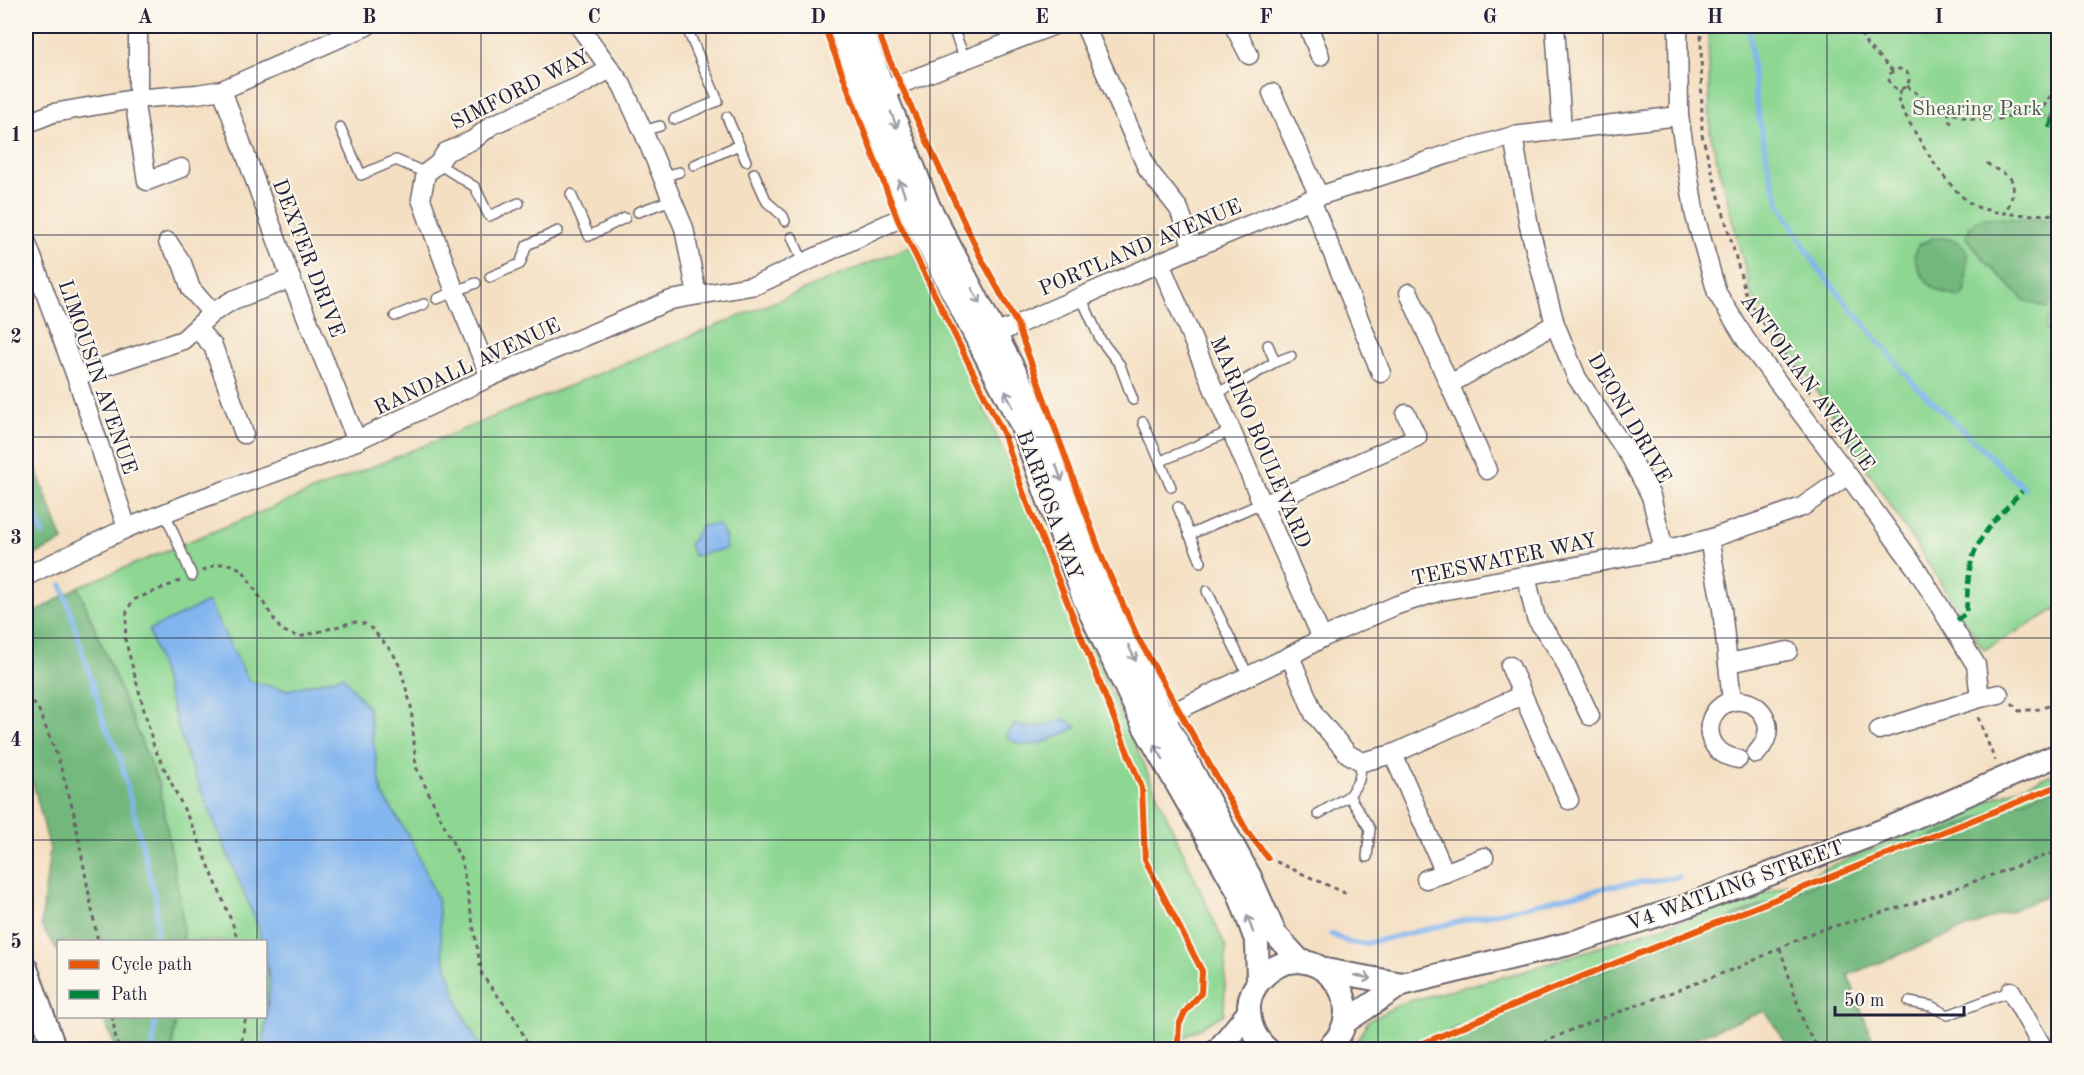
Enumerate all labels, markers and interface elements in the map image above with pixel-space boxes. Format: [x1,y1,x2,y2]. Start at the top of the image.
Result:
text: A [137,8,153,28]
text: B [362,8,376,28]
text: C [587,8,601,28]
text: D [810,8,826,28]
text: E [1035,8,1049,28]
text: F [1259,8,1273,28]
text: G [1483,8,1497,28]
text: H [1707,8,1723,28]
text: I [1935,8,1943,28]
street label: SIMFORD WAY [448,46,594,134]
park label: Shearing Park [1912,99,2042,120]
one-way arrow [889,110,900,128]
text: 1 [10,126,22,146]
street label: DEXTER DRIVE [268,177,347,340]
one-way arrow [896,179,907,198]
street label: PORTLAND AVENUE [1036,196,1245,301]
street label: LIMOUSIN AVENUE [53,278,140,477]
one-way arrow [970,287,982,304]
street label: ANTOLIAN AVENUE [1736,291,1878,475]
street label: RANDALL AVENUE [371,315,564,420]
text: 2 [10,328,22,348]
street label: MARINO BOULEVARD [1205,334,1314,552]
street label: DEONI DRIVE [1583,350,1674,487]
one-way arrow [1003,391,1014,409]
street label: BARROSA WAY [1012,428,1085,583]
one-way arrow [1054,463,1065,481]
text: 3 [10,529,22,549]
street label: TEESWATER WAY [1410,531,1599,590]
one-way arrow [1127,644,1139,662]
text: 4 [10,731,22,751]
one-way arrow [1152,744,1164,761]
street label: V4 WATLING STREET [1624,837,1847,936]
one-way arrow [1244,915,1255,934]
text: 5 [10,932,22,953]
legend [57,940,267,1018]
text: Cycle path [111,956,192,974]
one-way arrow [1353,972,1373,983]
scale bar [1835,979,1964,1017]
text: Path [111,986,148,1004]
text: 50 m [1844,992,1884,1010]

